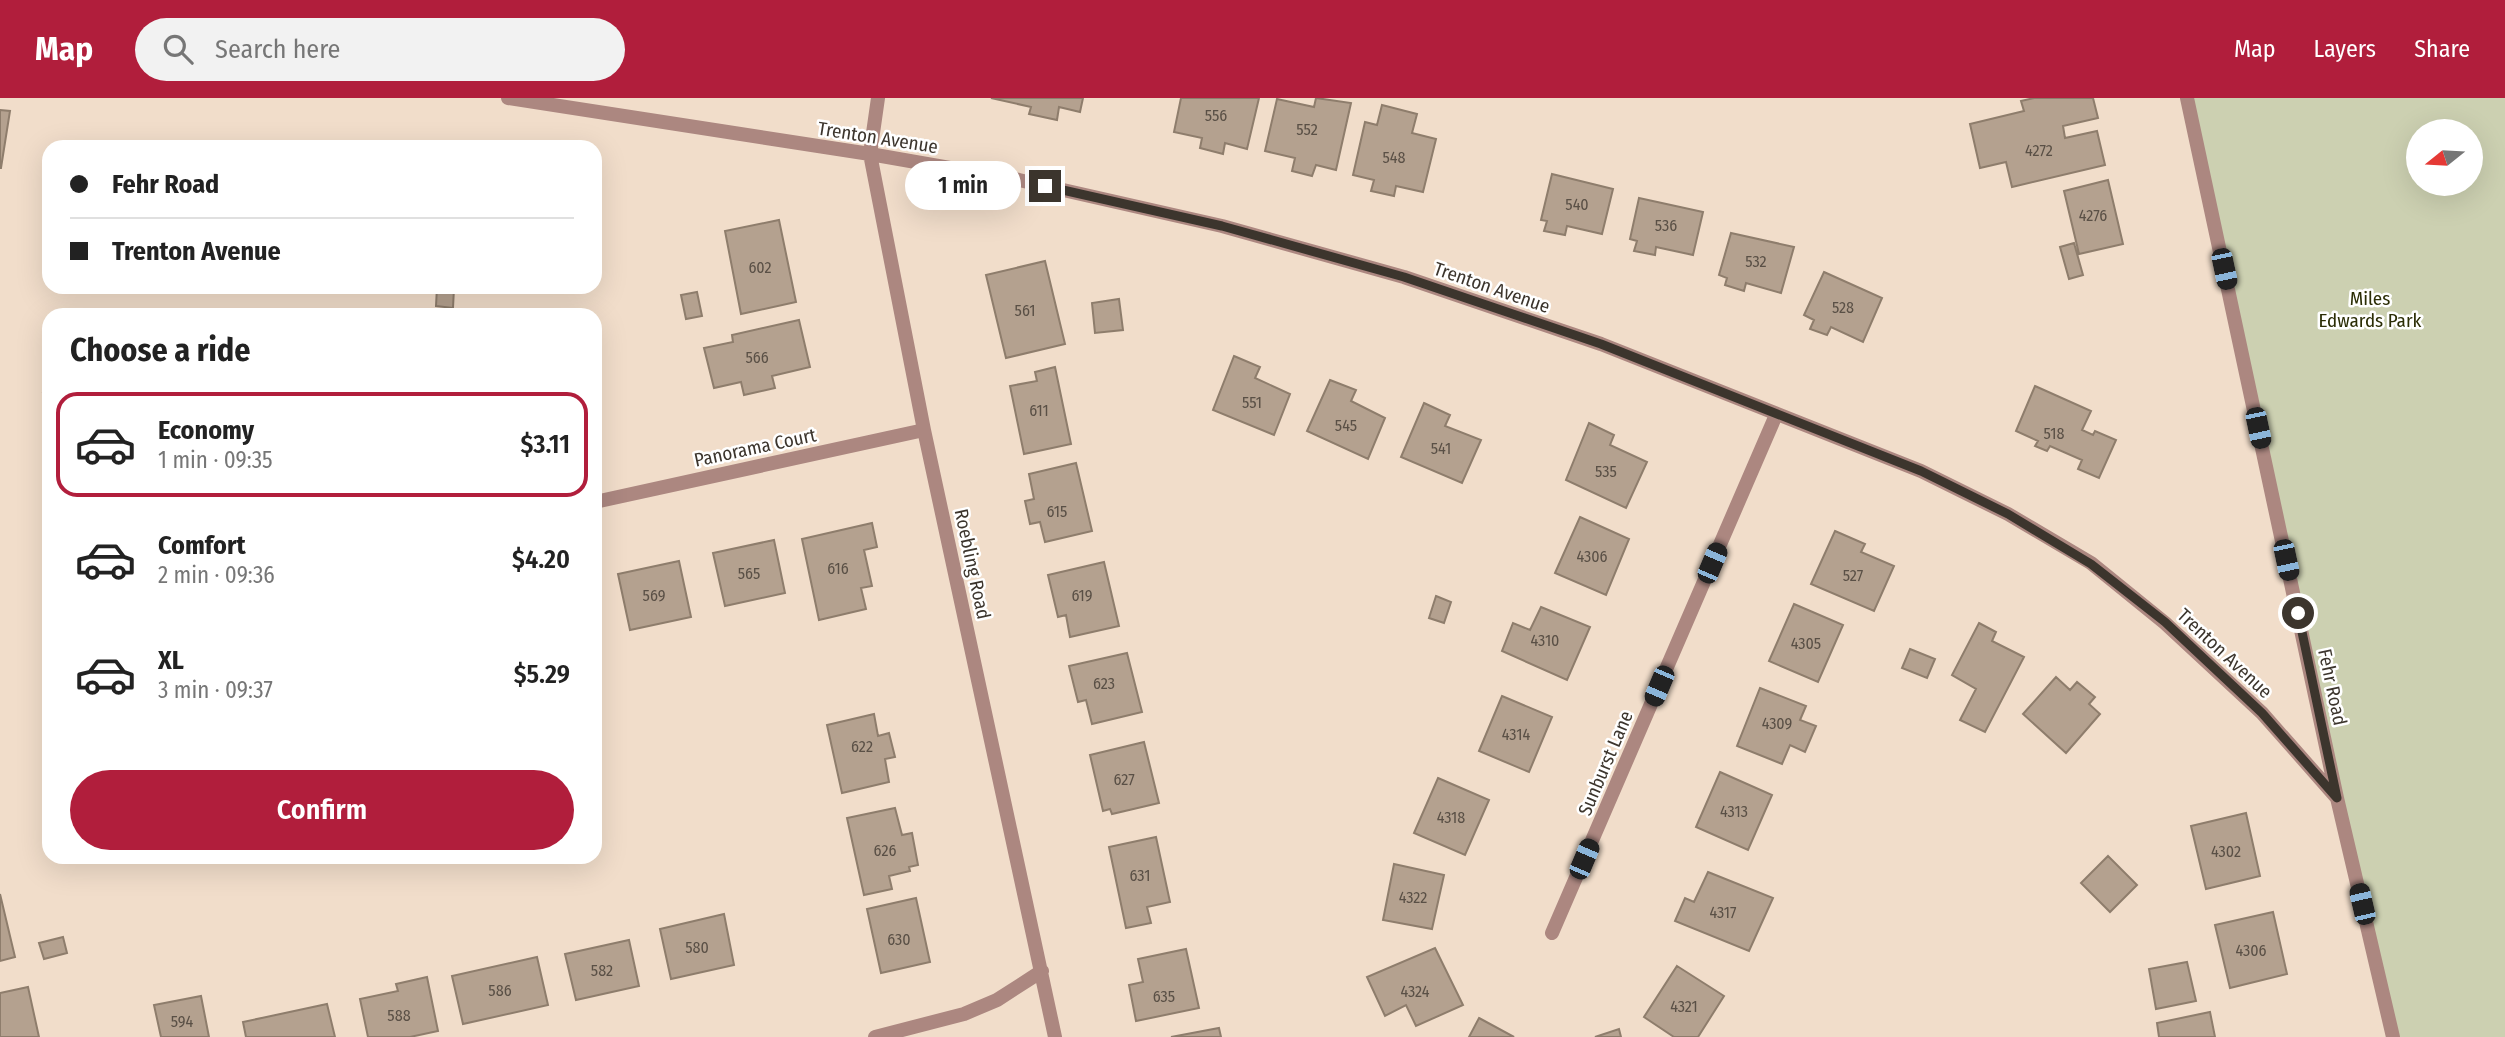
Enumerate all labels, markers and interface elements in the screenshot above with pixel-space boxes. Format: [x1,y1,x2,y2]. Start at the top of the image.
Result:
search box [135,18,625,81]
text: Map [35,29,93,69]
icon: search [159,30,197,68]
text: Search here [215,34,340,65]
text: Map [2234,35,2276,63]
text: Layers [2314,35,2376,63]
text: Share [2414,35,2470,63]
house number: 556 [1205,106,1227,125]
street label: Trenton Avenue [816,117,940,158]
north arrow [2406,119,2483,196]
map controls [2406,119,2483,196]
house number: 552 [1296,120,1318,139]
house number: 4272 [2025,141,2053,160]
house number: 548 [1382,148,1406,167]
callout: 1 min [905,162,1020,210]
text: Fehr Road [112,169,219,200]
route end [1029,170,1061,202]
text: 1 min [938,171,988,199]
house number: 540 [1565,195,1589,214]
house number: 4276 [2079,206,2107,225]
house number: 536 [1655,216,1677,235]
text: Trenton Avenue [112,236,281,267]
car [2210,246,2239,292]
house number: 532 [1745,252,1767,271]
street label: Trenton Avenue [1431,257,1553,318]
house number: 602 [748,258,772,277]
park label: Miles Edwards Park [2319,287,2422,332]
house number: 528 [1832,298,1854,317]
house number: 561 [1015,301,1035,320]
text: Choose a ride [70,331,251,369]
house number: 566 [745,348,769,367]
house number: 551 [1242,393,1262,412]
house number: 611 [1029,401,1049,420]
car [2244,405,2273,451]
icon: car [74,413,137,476]
text: Economy [158,415,254,446]
house number: 545 [1335,416,1357,435]
street label: Panorama Court [692,423,819,472]
house number: 518 [2044,424,2064,443]
text: $3.11 [520,429,570,460]
house number: 541 [1431,439,1451,458]
text: 1 min · 09:35 [158,446,273,474]
house number: 535 [1595,462,1617,481]
house number: 615 [1047,502,1067,521]
street label: Roebling Road [950,507,995,621]
icon: car [74,528,137,591]
text: Comfort [158,530,246,561]
car [2272,537,2301,583]
car [1695,540,1730,586]
text: $4.20 [512,544,570,575]
house number: 4306 [1576,547,1608,566]
house number: 616 [827,559,849,578]
text: 2 min · 09:36 [158,561,275,589]
house number: 565 [738,564,760,583]
house number: 527 [1843,566,1864,585]
house number: 569 [643,586,666,605]
house number: 619 [1071,586,1093,605]
route start [2282,597,2314,629]
street label: Trenton Avenue [2172,604,2277,703]
house number: 4310 [1531,631,1559,650]
house number: 4305 [1791,634,1821,653]
icon: car [74,643,137,706]
text: XL [158,645,184,676]
street label: Fehr Road [2313,647,2352,727]
text: $5.29 [514,659,570,690]
car [1642,663,1677,709]
house number: 623 [1093,674,1115,693]
text: 3 min · 09:37 [158,676,273,704]
street label: Sunburst Lane [1573,707,1638,819]
house number: 4309 [1762,714,1793,733]
house number: 4314 [1502,725,1530,744]
house number: 622 [851,737,873,756]
button: Confirm [70,770,574,850]
house number: 627 [1113,770,1135,789]
house number: 4313 [1720,802,1748,821]
house number: 4318 [1437,808,1465,827]
car [1567,836,1602,882]
house number: 626 [874,841,896,860]
house number: 4302 [2211,842,2241,861]
house number: 631 [1130,866,1150,885]
car [2348,881,2377,927]
house number: 4322 [1399,888,1427,907]
house number: 4317 [1709,903,1737,922]
house number: 630 [887,930,911,949]
house number: 580 [685,938,709,957]
house number: 4306 [2235,941,2267,960]
house number: 582 [591,961,613,980]
house number: 586 [488,981,512,1000]
house number: 4324 [1400,982,1430,1001]
house number: 635 [1153,987,1175,1006]
house number: 4321 [1670,997,1698,1016]
house number: 588 [387,1006,411,1025]
house number: 594 [171,1012,194,1031]

